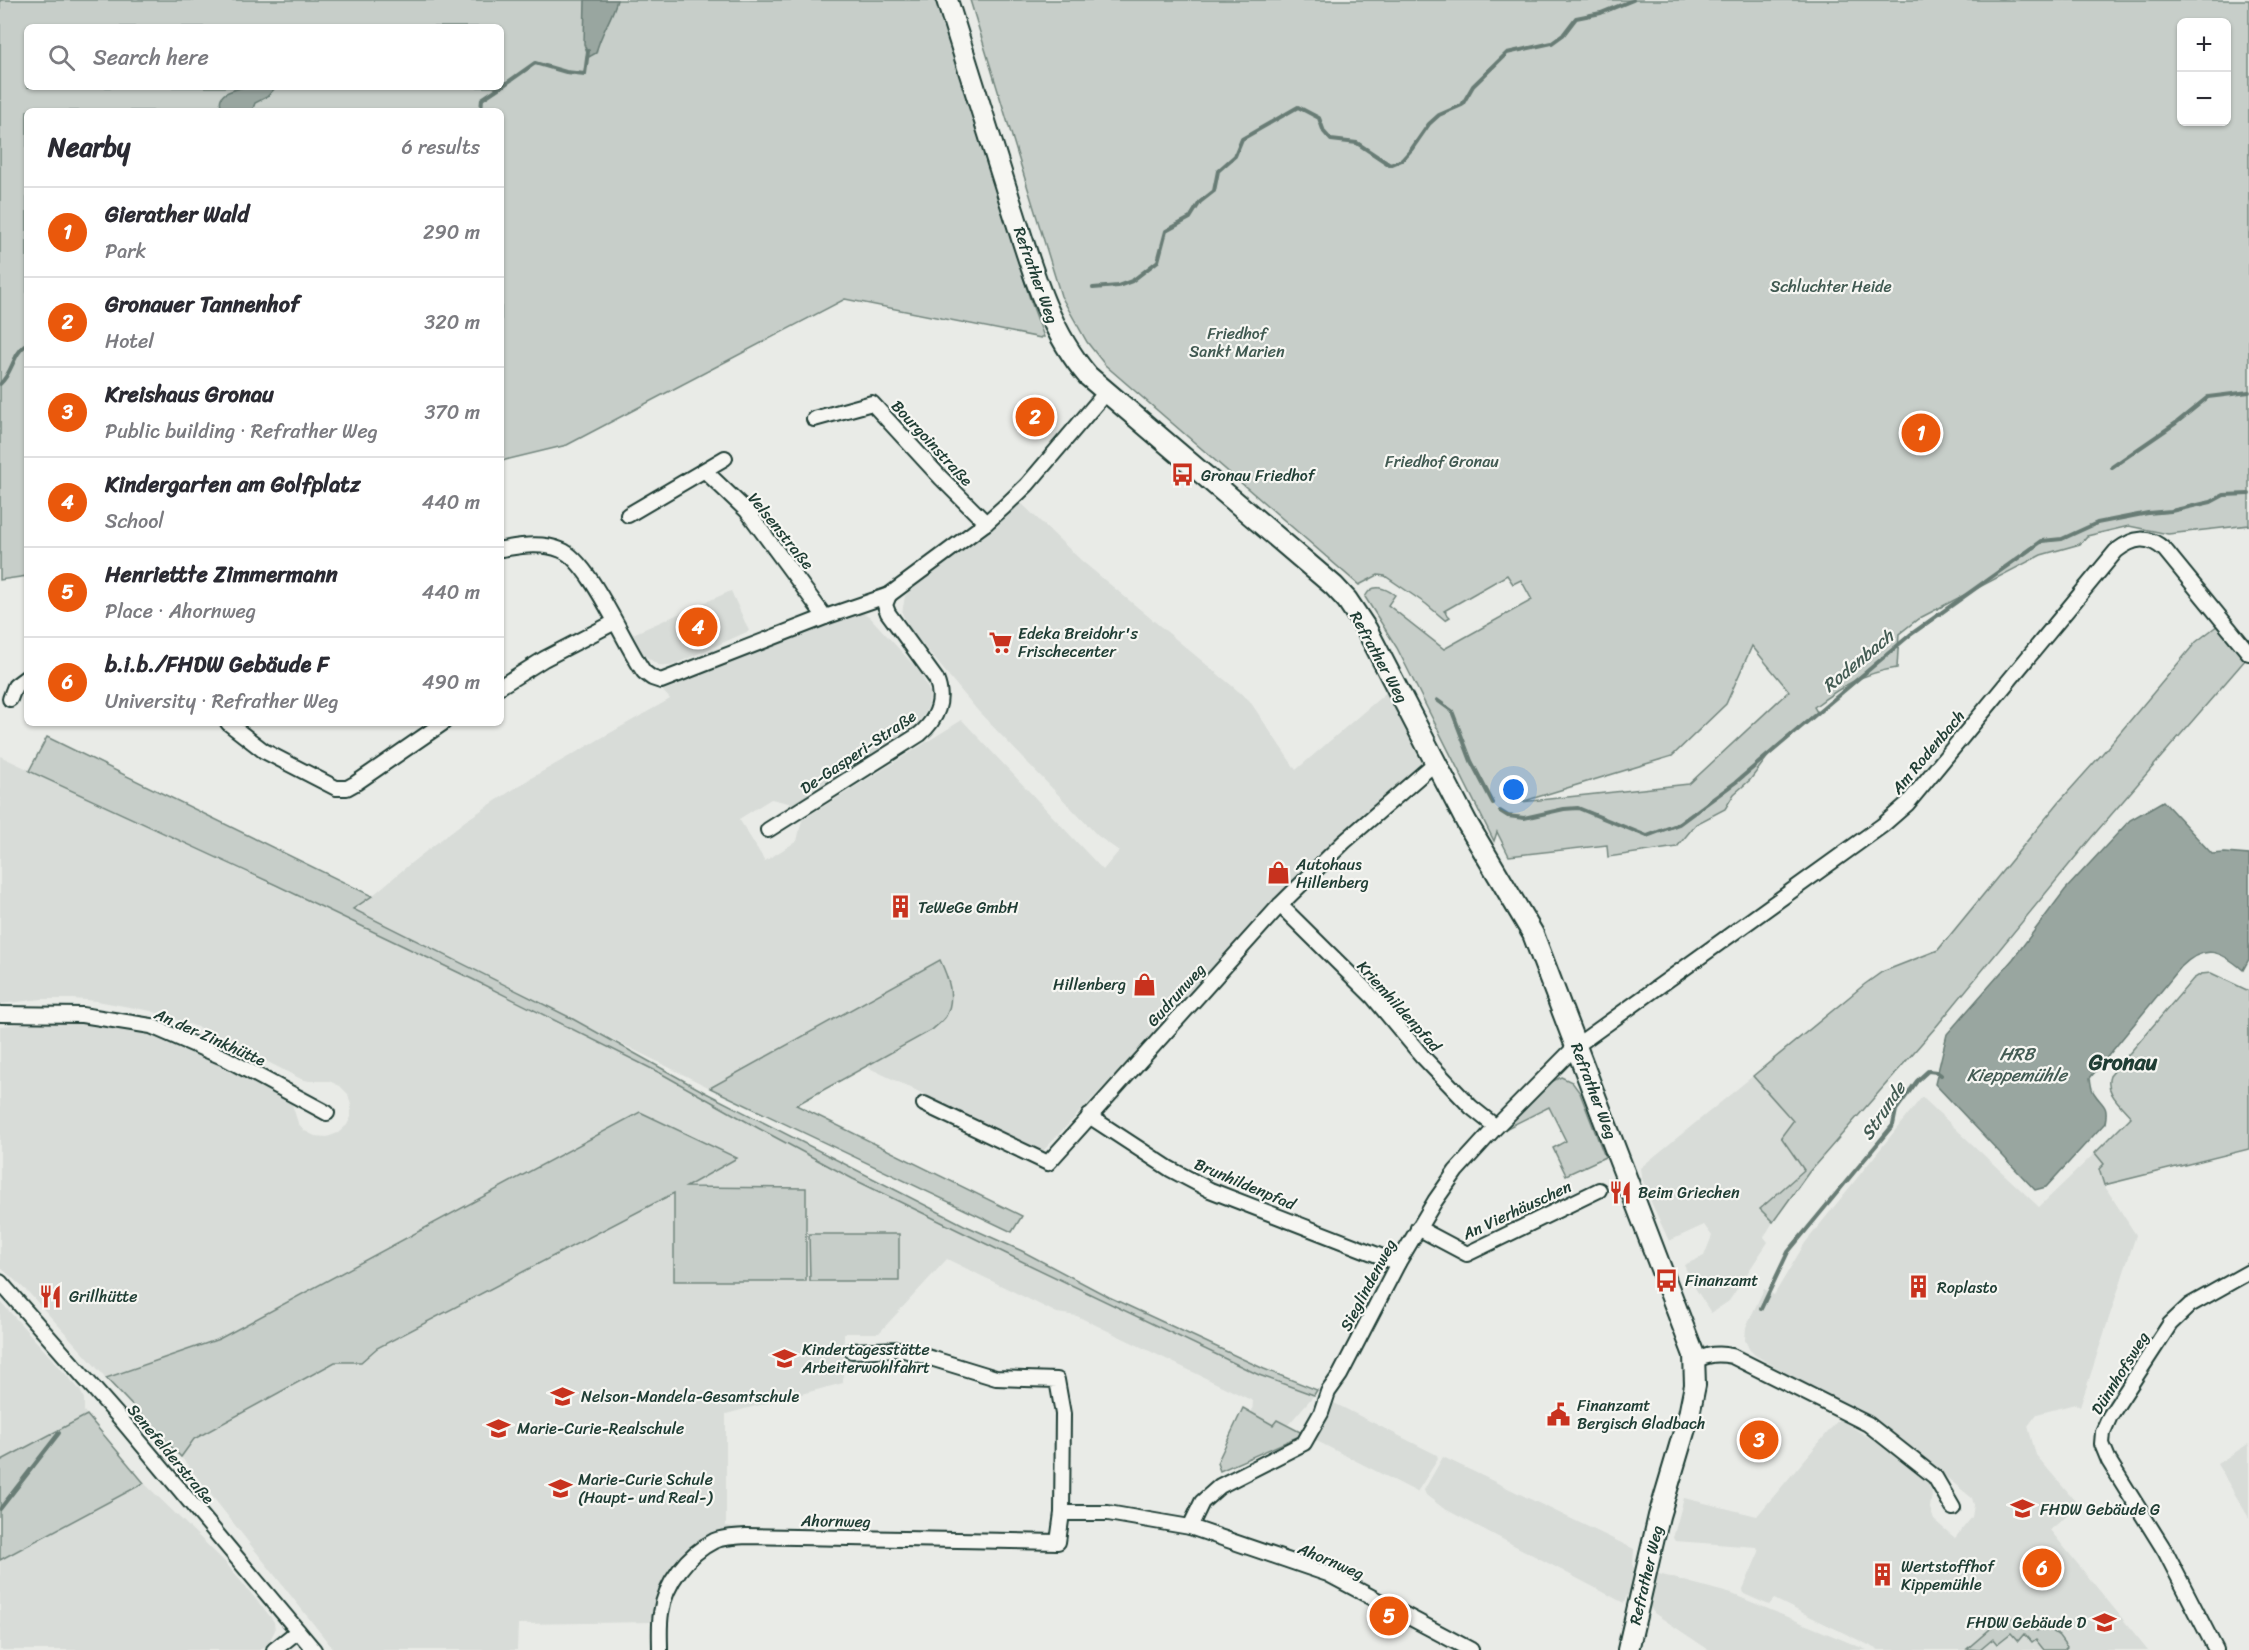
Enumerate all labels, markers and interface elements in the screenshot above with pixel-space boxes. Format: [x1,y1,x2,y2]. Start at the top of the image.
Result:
map controls [2177,18,2231,126]
button: + [2177,18,2231,72]
search box [24,24,504,90]
text: Search here [93,38,209,77]
icon: search [45,41,78,74]
button: − [2177,72,2231,126]
text: Nearby [48,124,130,170]
text: 6 results [401,130,480,165]
text: Gierather Wald [105,195,249,234]
text: 1 [63,215,72,250]
text: 290 m [423,215,480,250]
street label: Refrather Weg [1005,222,1067,328]
text: Park [105,234,146,269]
park label: Schluchter Heide [1770,272,1892,301]
text: Gronauer Tannenhof [105,285,299,324]
text: 2 [62,305,73,340]
text: 320 m [424,305,480,340]
park label: Friedhof Sankt Marien [1189,319,1285,366]
text: Hotel [105,324,154,359]
text: Kreishaus Gronau [105,375,274,414]
street label: Bourgoinstraße [884,393,980,493]
pin: 2 [1016,394,1054,440]
text: 3 [62,395,73,430]
text: 370 m [424,395,480,430]
pin: 1 [1902,410,1940,456]
text: Public building · Refrather Weg [105,414,378,449]
park label: Friedhof Gronau [1385,447,1499,476]
place label: Gronau Friedhof [1201,461,1317,490]
bus stop icon: Gronau Friedhof [1170,462,1196,488]
text: Kindergarten am Golfplatz [105,465,360,504]
text: 4 [61,485,74,520]
text: 440 m [422,485,480,520]
street label: Velsenstraße [740,486,822,576]
text: School [105,504,164,539]
text: Henriettte Zimmermann [105,555,338,594]
text: 5 [61,575,74,610]
text: 440 m [422,575,480,610]
text: Place · Ahornweg [105,594,256,629]
pin: 4 [678,604,718,650]
street label: Refrather Weg [1342,606,1416,708]
place label: Edeka Breidohr's Frischecenter [1018,619,1139,666]
water label: Rodenbach [1815,620,1902,701]
supermarket icon: Edeka Breidohr's Frischecenter [987,629,1013,655]
text: b.i.b./FHDW Gebäude F [105,645,329,684]
text: 6 [62,665,73,700]
text: 490 m [422,665,480,700]
text: University · Refrather Weg [105,684,339,719]
street label: De-Gasperi-Straße [794,702,923,802]
street label: Am Rodenbach [1883,703,1972,802]
your location [1499,775,1528,804]
place label: Autohaus Hillenberg [1295,850,1369,897]
shop icon: Autohaus Hillenberg [1265,860,1291,886]
place label: TeWeGe GmbH [918,893,1019,922]
building icon: TeWeGe GmbH [887,894,913,920]
street label: Kriemhildenpfad [1349,953,1450,1060]
street label: Gudrunweg [1139,956,1213,1034]
place label: Hillenberg [1053,970,1126,999]
shop icon: Hillenberg [1131,971,1157,997]
street label: An der Zinkhütte [149,999,271,1075]
street label: Refrather Weg [1562,1038,1626,1144]
water label: HRB Kieppemühle [1967,1038,2069,1091]
district label: Gronau [2088,1043,2157,1082]
water label: Strunde [1852,1074,1915,1147]
street label: Brunhildenpfad [1190,1150,1302,1219]
street label: An Vierhäuschen [1457,1172,1577,1248]
place label: Beim Griechen [1638,1178,1740,1207]
restaurant icon: Beim Griechen [1607,1179,1633,1205]
street label: Sieglindenweg [1331,1234,1405,1336]
place label: Finanzamt [1685,1266,1758,1295]
bus stop icon: Finanzamt [1654,1267,1680,1293]
place label: Roplasto [1937,1273,1997,1302]
building icon: Roplasto [1906,1274,1932,1300]
place label: Grillhütte [69,1282,137,1311]
restaurant icon: Grillhütte [38,1283,64,1309]
street label: Dünnhofsweg [2083,1326,2157,1420]
place label: Kindertagesstätte Arbeiterwohlfahrt [801,1335,930,1382]
school or university icon: Kindertagesstätte Arbeiterwohlfahrt [771,1345,797,1371]
place label: Nelson-Mandela-Gesamtschule [581,1382,800,1411]
school or university icon: Nelson-Mandela-Gesamtschule [550,1383,576,1409]
place label: Finanzamt Bergisch Gladbach [1577,1391,1705,1438]
street label: Senefelderstraße [120,1397,222,1511]
public building icon: Finanzamt Bergisch Gladbach [1546,1401,1572,1427]
place label: Marie-Curie-Realschule [517,1414,684,1443]
school or university icon: Marie-Curie-Realschule [486,1415,512,1441]
pin: 3 [1740,1418,1778,1462]
place label: Marie-Curie Schule (Haupt- und Real-) [578,1465,713,1512]
school or university icon: Marie-Curie Schule (Haupt- und Real-) [547,1475,573,1501]
place label: FHDW Gebäude G [2040,1495,2160,1524]
school or university icon: FHDW Gebäude G [2009,1496,2035,1522]
street label: Ahornweg [800,1506,871,1536]
street label: Refrather Weg [1620,1522,1672,1628]
street label: Ahornweg [1292,1534,1369,1588]
pin: 6 [2022,1546,2062,1590]
place label: Wertstoffhof Kippemühle [1901,1552,1996,1599]
building icon: Wertstoffhof Kippemühle [1870,1562,1896,1588]
pin: 5 [1370,1594,1408,1638]
place label: FHDW Gebäude D [1966,1608,2086,1637]
school or university icon: FHDW Gebäude D [2091,1609,2117,1635]

